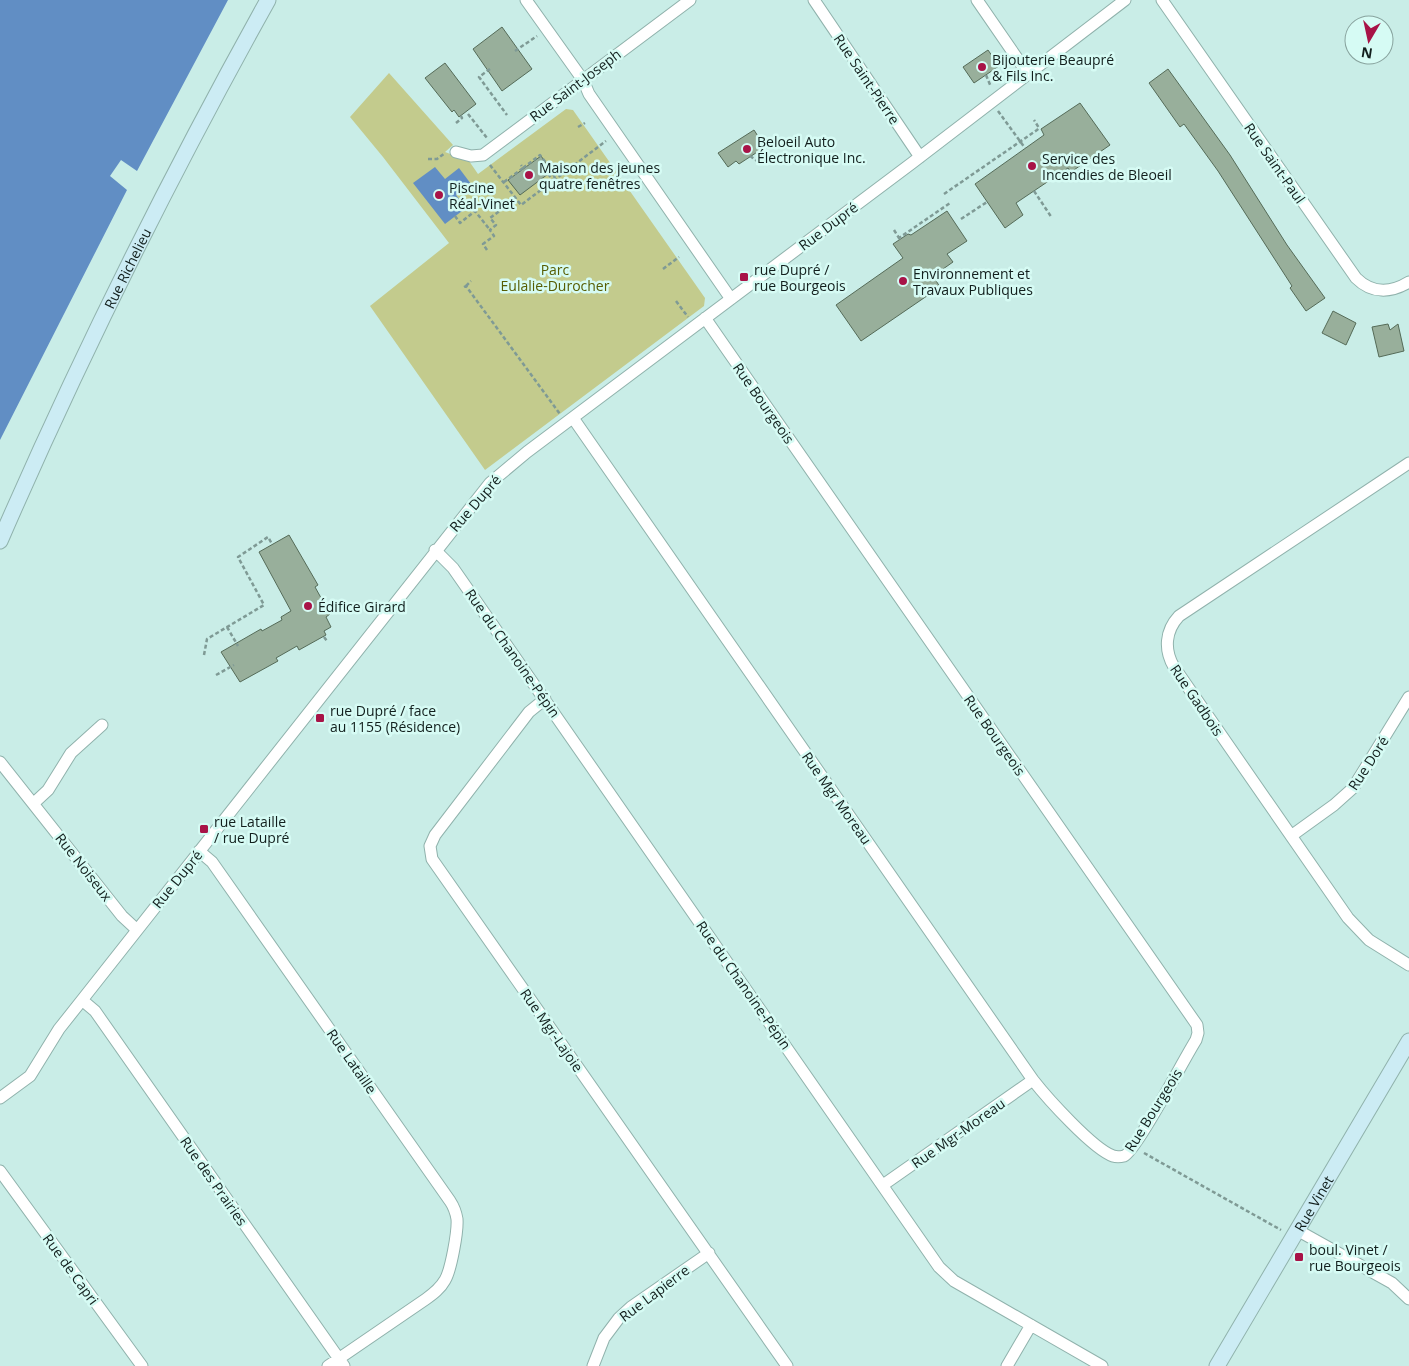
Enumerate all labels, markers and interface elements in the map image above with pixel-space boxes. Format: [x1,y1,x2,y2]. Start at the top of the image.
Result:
north arrow [1344,15,1394,65]
street label: Rue Saint-Pierre [830,30,904,128]
text: N [1360,43,1374,64]
street label: Rue Saint-Joseph [525,44,625,126]
place label: Bijouterie Beaupré & Fils Inc. [992,50,1114,85]
marker: Bijouterie Beaupré & Fils Inc. [976,61,988,73]
street label: Rue Saint-Paul [1240,119,1310,207]
place label: Beloeil Auto Électronique Inc. [757,132,866,167]
marker: Beloeil Auto Électronique Inc. [741,143,753,155]
place label: Service des Incendies de Bleoeil [1042,149,1172,184]
place label: Maison des jeunes quatre fenêtres [539,158,660,193]
marker: Service des Incendies de Bleoeil [1026,160,1038,172]
marker: Maison des jeunes quatre fenêtres [523,169,535,181]
place label: Piscine Réal-Vinet [449,178,515,213]
marker: Piscine Réal-Vinet [433,189,445,201]
street label: Rue Dupré [794,197,862,255]
street label: Rue Richelieu [99,225,155,312]
park label: Parc Eulalie-Durocher [501,260,610,295]
place label: rue Dupré / rue Bourgeois [754,260,846,295]
place label: Environnement et Travaux Publiques [913,264,1033,299]
marker: rue Dupré / rue Bourgeois [738,271,750,283]
marker: Environnement et Travaux Publiques [897,275,909,287]
street label: Rue Bourgeois [729,359,799,447]
street label: Rue Dupré [445,470,505,536]
street label: Rue du Chanoine-Pépin [461,585,565,721]
place label: Édifice Girard [318,597,406,616]
marker: Édifice Girard [302,600,314,612]
street label: Rue Gadbois [1166,661,1228,740]
street label: Rue Bourgeois [960,691,1030,779]
place label: rue Dupré / face au 1155 (Résidence) [330,701,460,736]
marker: rue Dupré / face au 1155 (Résidence) [314,712,326,724]
street label: Rue Doré [1343,732,1393,794]
street label: Rue Mgr Moreau [798,748,876,848]
place label: rue Lataille / rue Dupré [214,812,290,847]
marker: rue Lataille / rue Dupré [198,823,210,835]
street label: Rue Noiseux [51,829,117,906]
street label: Rue Dupré [148,846,206,912]
street label: Rue du Chanoine-Pépin [692,917,796,1053]
street label: Rue Mgr-Lajoie [516,985,588,1076]
street label: Rue Lataille [323,1025,381,1097]
street label: Rue Bourgeois [1120,1065,1186,1155]
street label: Rue Mgr-Moreau [907,1094,1009,1172]
street label: Rue des Prairies [176,1133,252,1230]
street label: Rue Vinet [1289,1172,1337,1235]
street label: Rue de Capri [39,1230,103,1308]
place label: boul. Vinet / rue Bourgeois [1309,1240,1401,1275]
marker: boul. Vinet / rue Bourgeois [1293,1251,1305,1263]
street label: Rue Lapierre [615,1260,693,1326]

